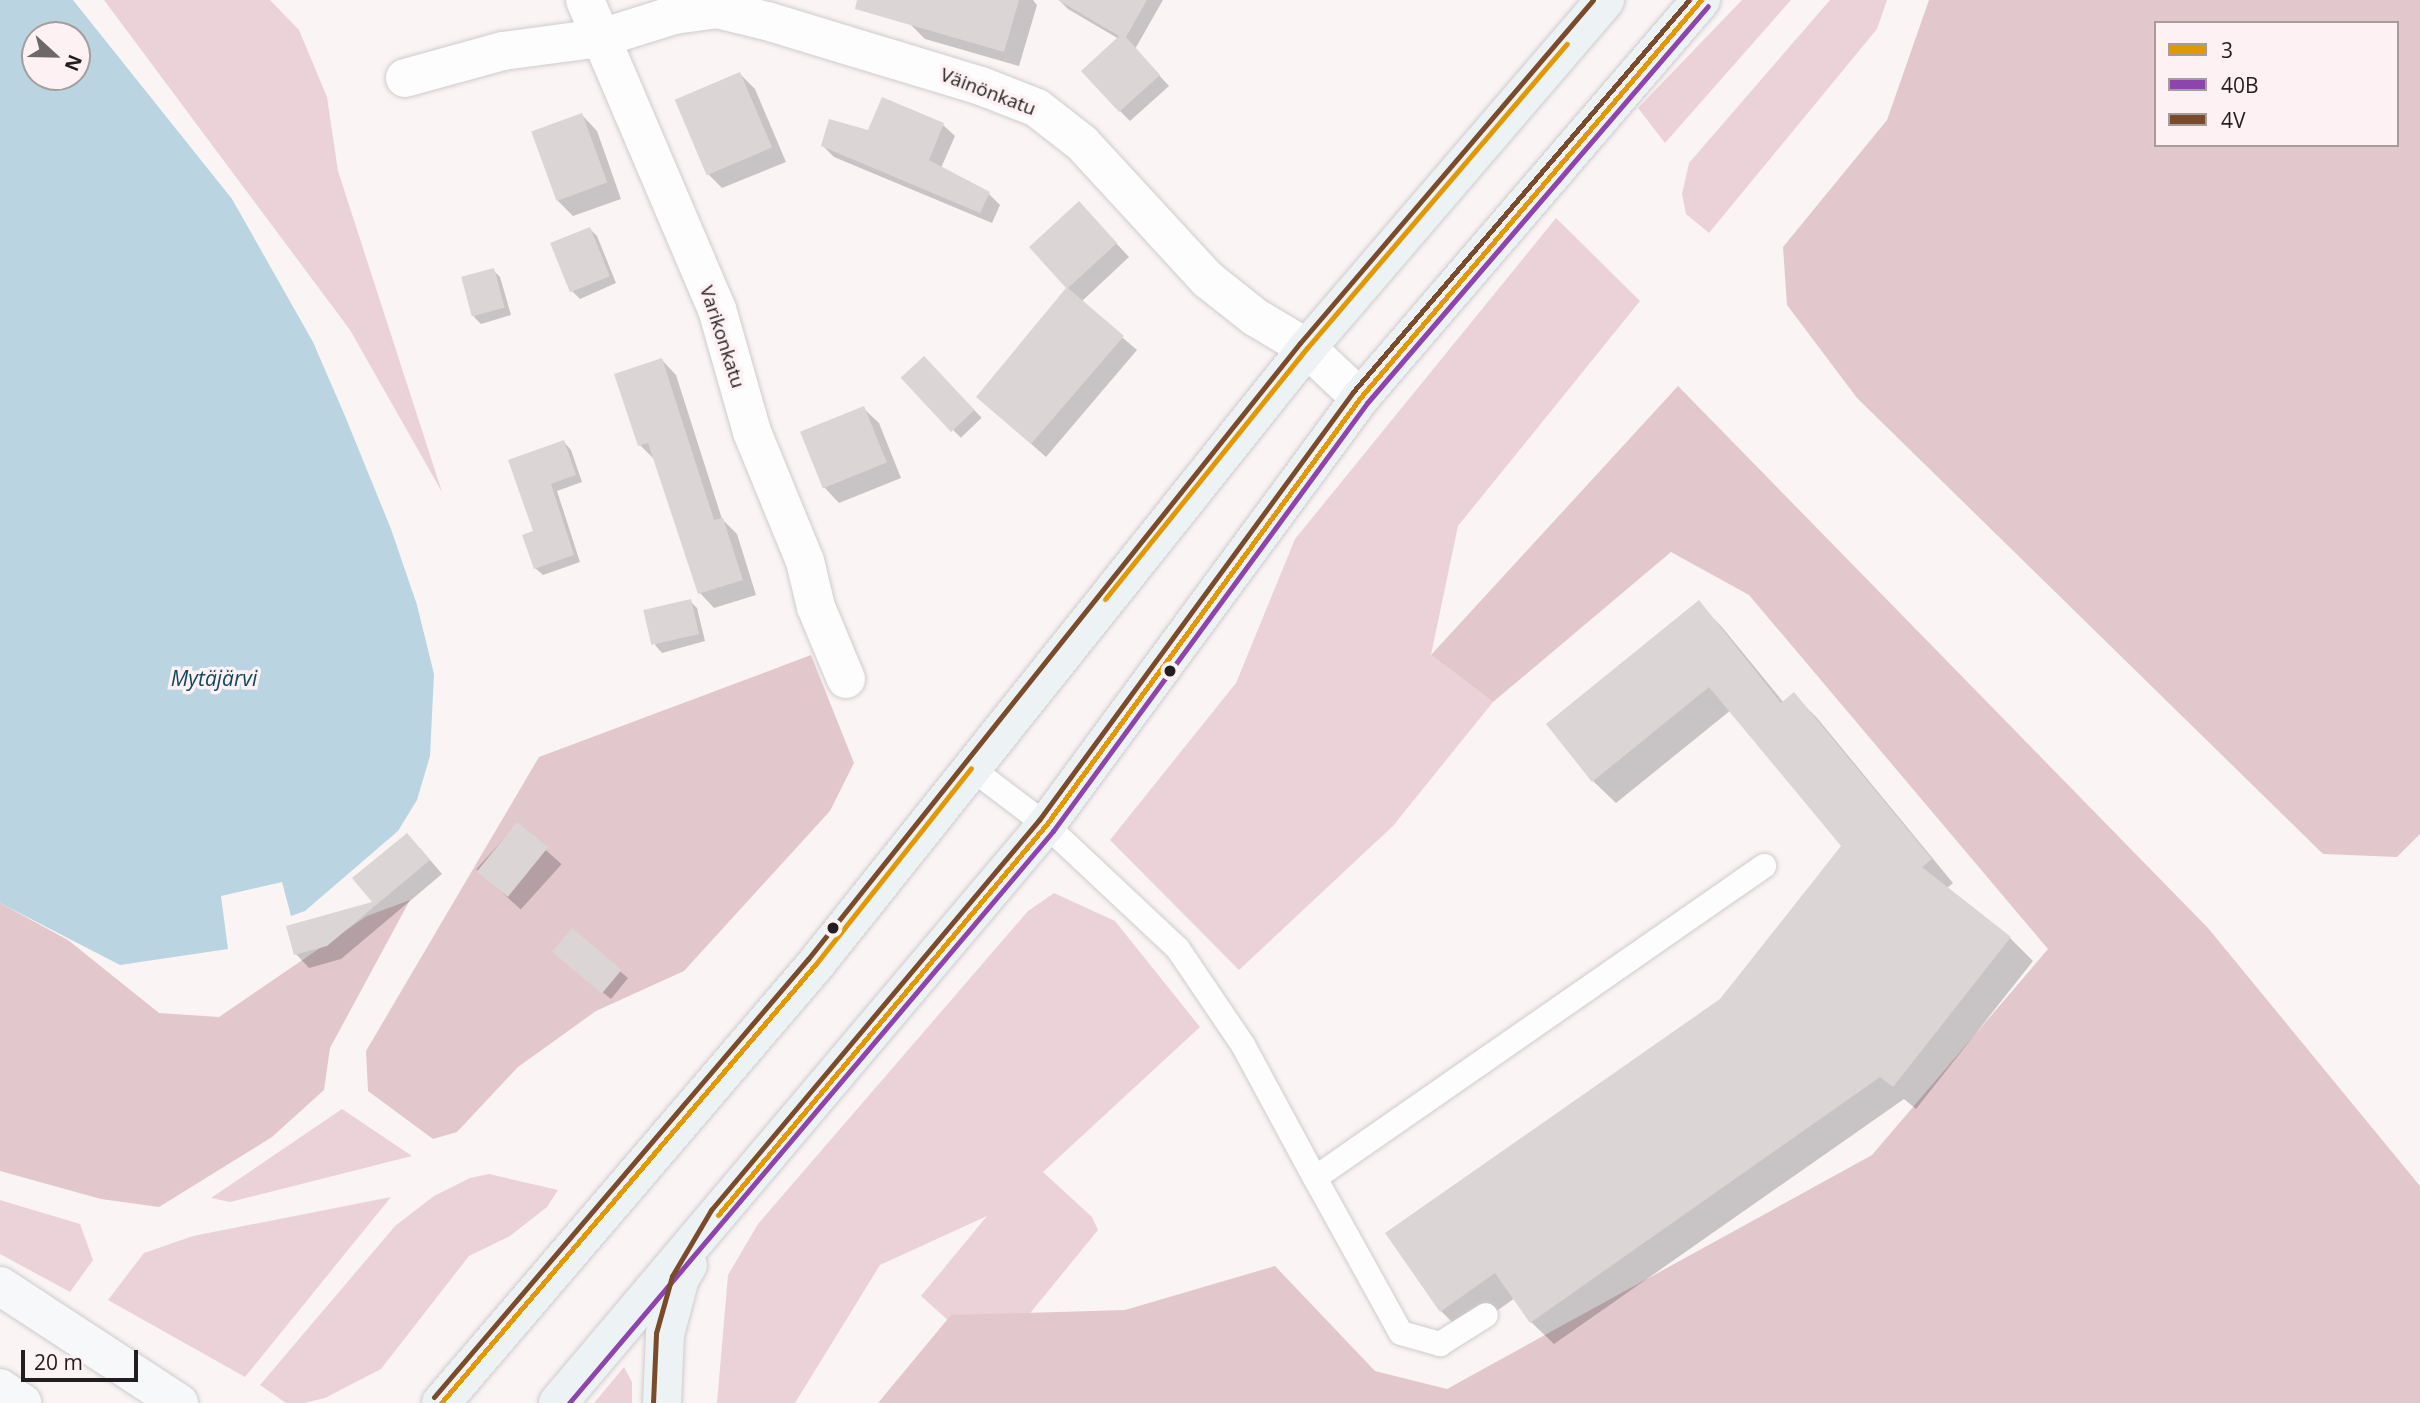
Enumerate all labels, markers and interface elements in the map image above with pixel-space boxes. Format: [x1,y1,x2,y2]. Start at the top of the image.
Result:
north arrow [21,21,91,91]
legend [2154,21,2399,147]
text: 3 [2221,36,2233,64]
text: N [59,51,89,75]
street label: Väinönkatu [937,63,1039,121]
text: 40B [2221,71,2259,99]
text: 4V [2221,106,2246,134]
street label: Varikonkatu [695,283,749,391]
unlabelled marker [1163,664,1177,678]
water label: Mytäjärvi [171,665,257,691]
unlabelled marker [826,921,840,935]
scale bar [24,1336,142,1380]
text: 20 m [34,1348,83,1376]

